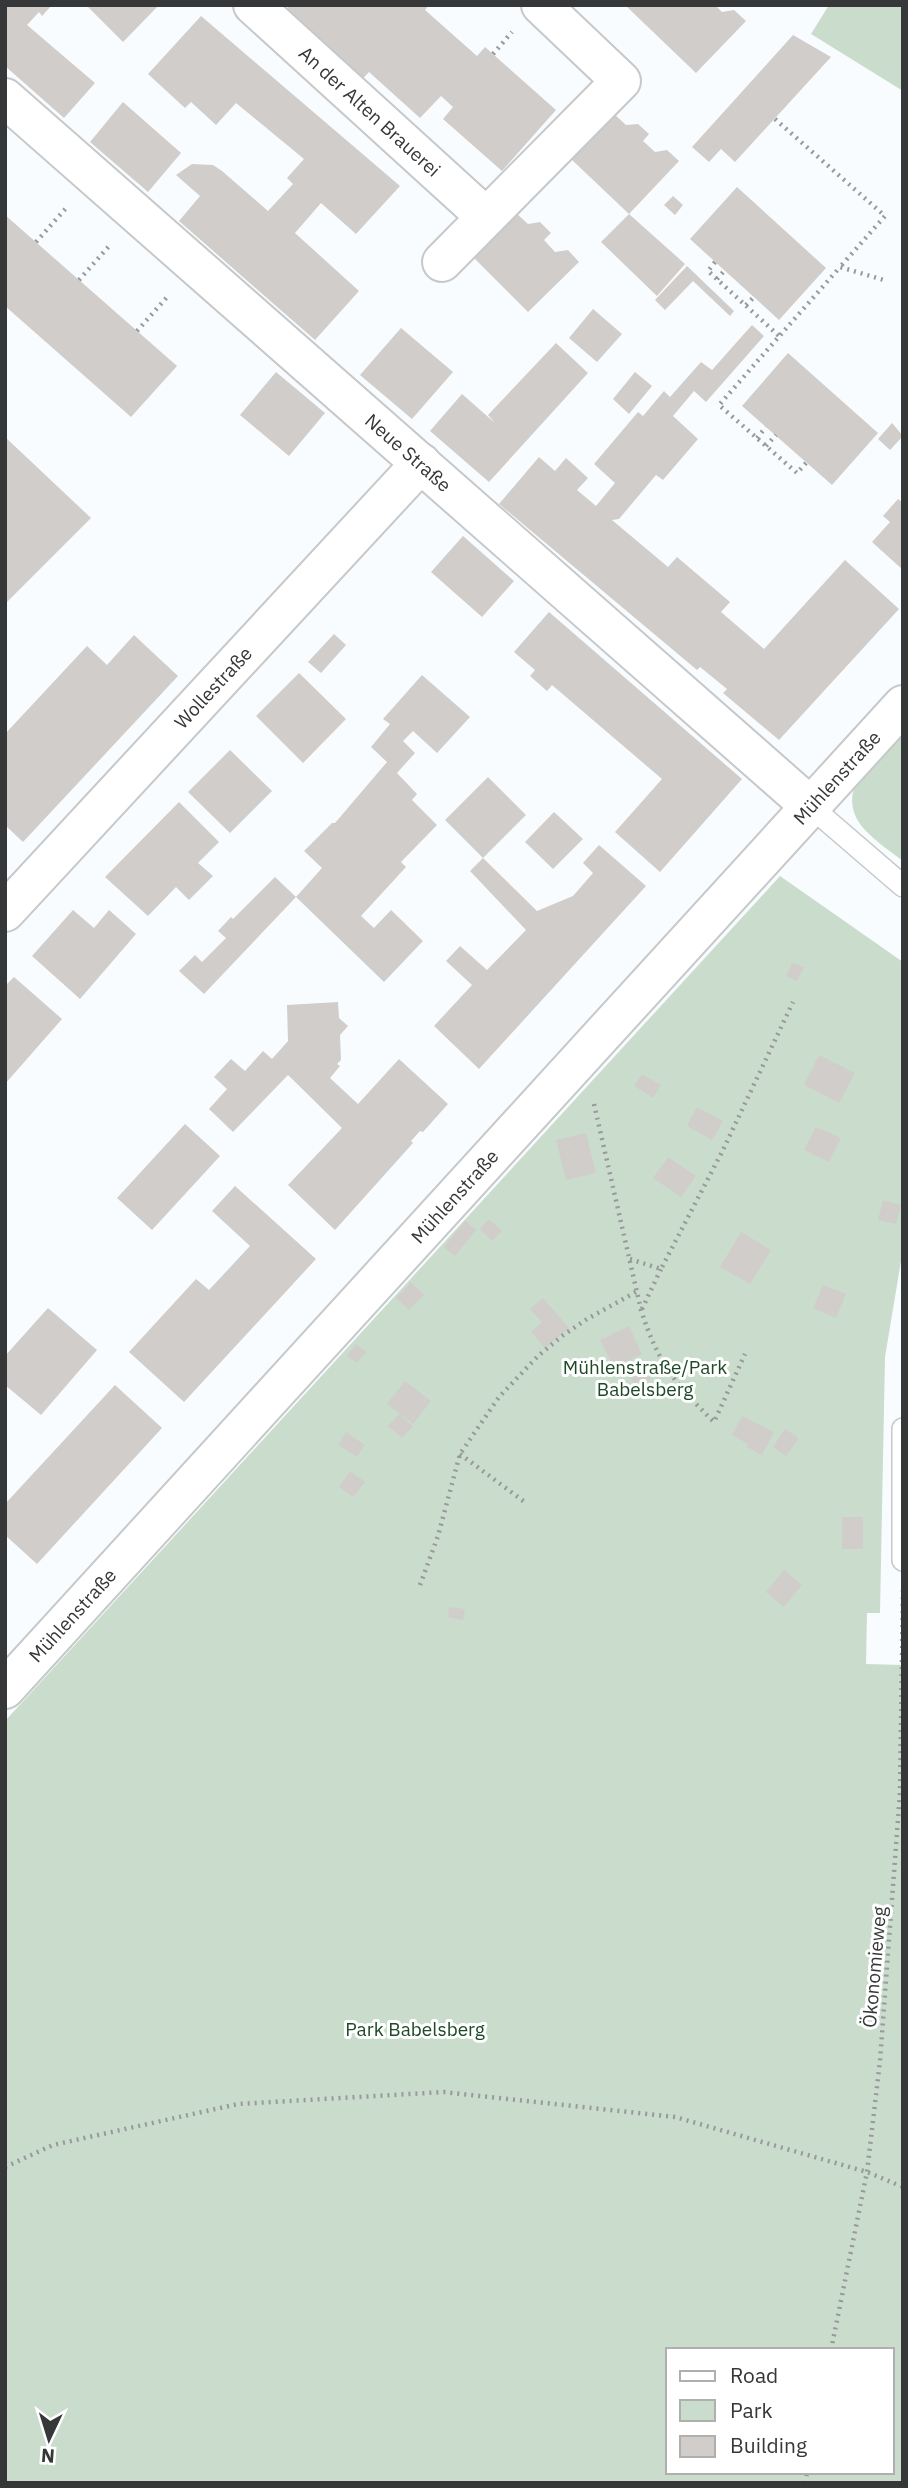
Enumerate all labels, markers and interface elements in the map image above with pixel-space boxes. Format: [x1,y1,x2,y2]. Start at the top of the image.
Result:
street label: An der Alten Brauerei [294,41,446,182]
street label: Neue Straße [360,408,456,497]
street label: Wollestraße [169,641,257,734]
street label: Mühlenstraße [788,726,886,830]
street label: Mühlenstraße [406,1144,504,1248]
park label: Mühlenstraße/Park Babelsberg [563,1355,727,1401]
street label: Mühlenstraße [23,1563,121,1667]
street label: Ökonomieweg [857,1905,891,2029]
park label: Park Babelsberg [345,2017,485,2041]
legend [666,2348,894,2474]
text: Road [730,2361,778,2389]
text: Park [730,2396,773,2424]
north arrow [14,2404,84,2474]
text: Building [730,2431,807,2459]
text: N [40,2444,56,2468]

